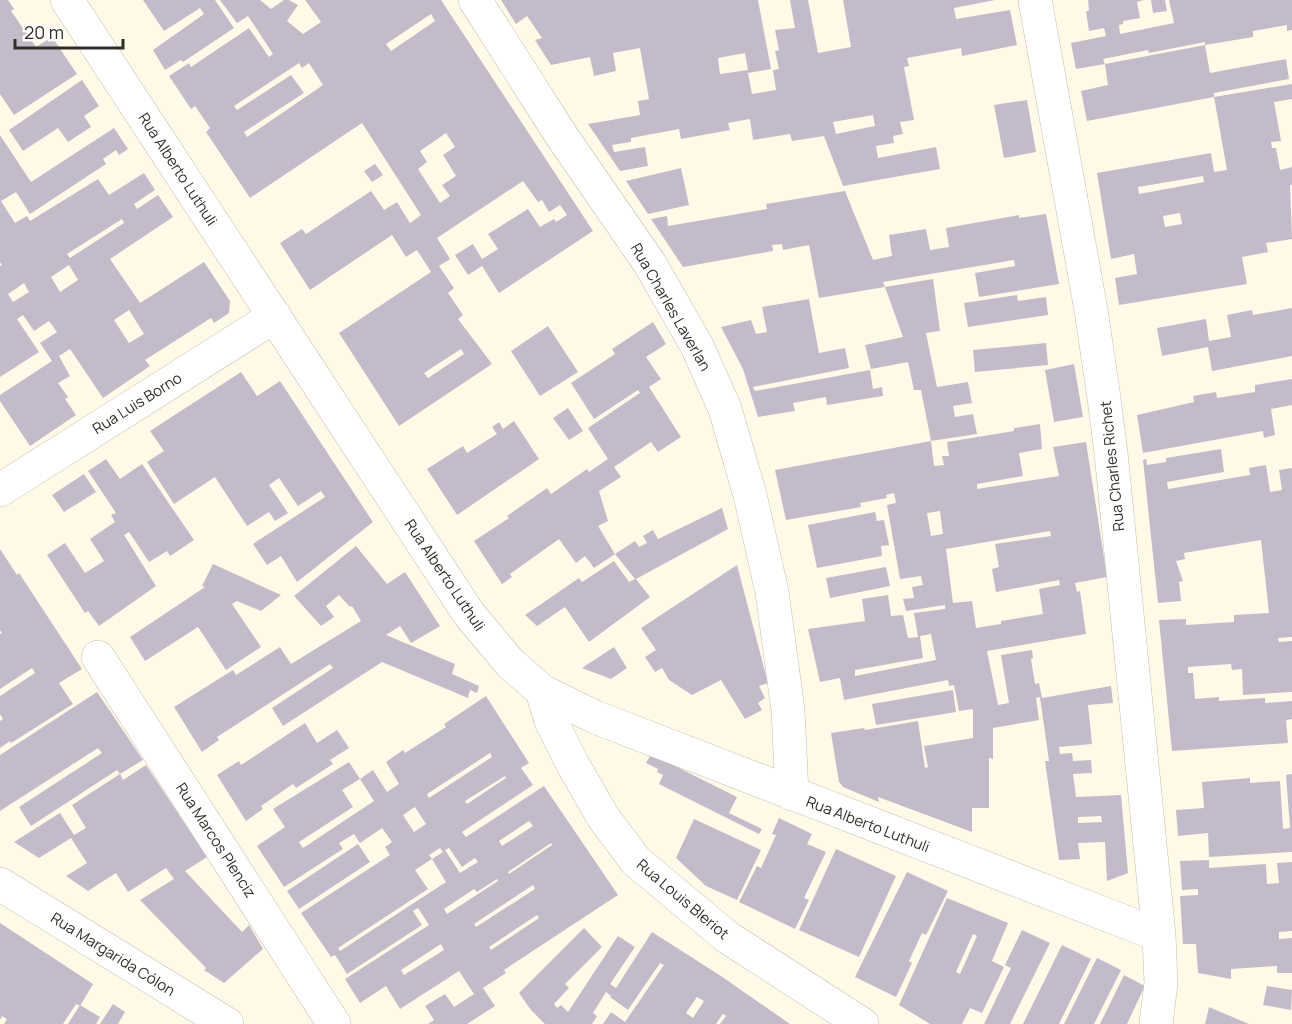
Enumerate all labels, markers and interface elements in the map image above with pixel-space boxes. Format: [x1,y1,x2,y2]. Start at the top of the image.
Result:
scale bar [15,12,123,50]
text: 20 m [24,20,64,44]
street label: Rua Alberto Luthuli [134,108,222,230]
street label: Rua Charles Laverlan [626,239,716,375]
street label: Rua Luis Borno [88,367,186,439]
street label: Rua Charles Richet [1095,400,1129,532]
street label: Rua Alberto Luthuli [400,515,490,635]
street label: Rua Marcos Plenciz [171,778,261,902]
street label: Rua Alberto Luthuli [803,791,933,857]
street label: Rua Louis Bleriot [632,854,734,944]
street label: Rua Margarida Cólon [47,907,179,1001]

